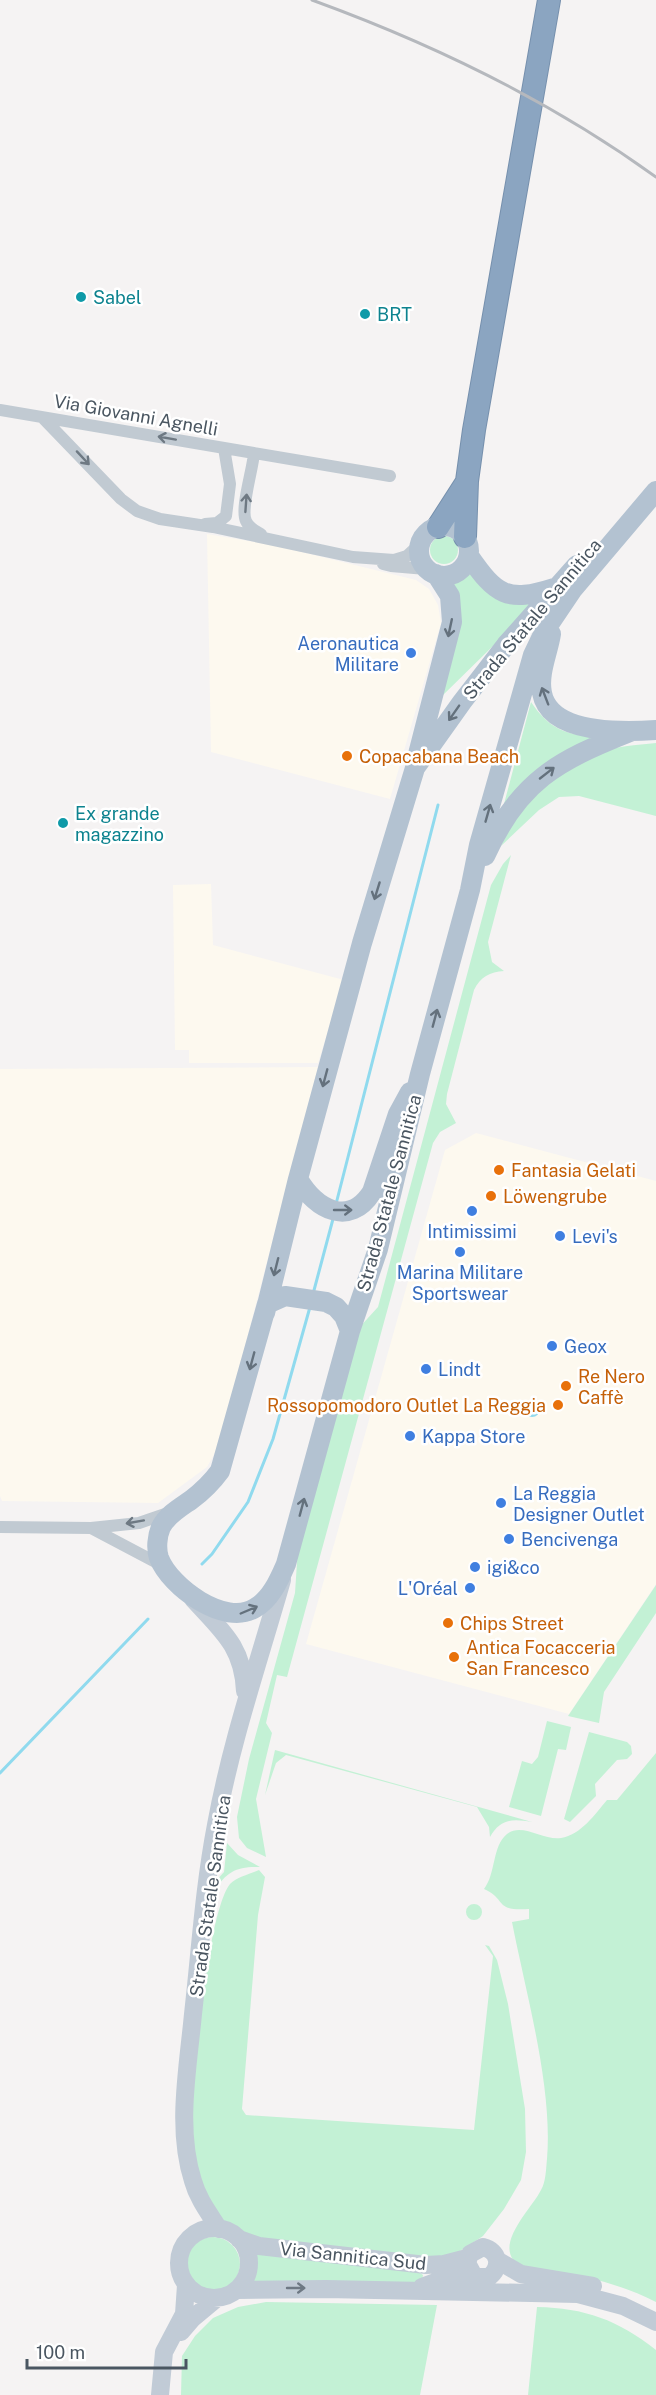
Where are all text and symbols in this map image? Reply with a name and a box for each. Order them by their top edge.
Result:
place label: Sabel [93,287,141,308]
marker: Sabel [74,290,88,304]
place label: BRT [377,304,412,325]
marker: BRT [358,307,372,321]
street label: Via Giovanni Agnelli [52,390,220,440]
one-way arrow [157,432,177,443]
one-way arrow [76,451,90,466]
one-way arrow [241,494,252,514]
street label: Strada Statale Sannitica [459,534,605,704]
one-way arrow [444,618,455,637]
place label: Aeronautica Militare [297,633,399,675]
marker: Aeronautica Militare [404,646,418,660]
one-way arrow [538,687,549,705]
one-way arrow [447,705,460,721]
place label: Copacabana Beach [359,746,519,767]
marker: Copacabana Beach [340,749,354,763]
one-way arrow [539,767,555,780]
place label: Ex grande magazzino [75,803,164,845]
one-way arrow [483,804,495,823]
marker: Ex grande magazzino [56,816,70,830]
one-way arrow [371,881,382,900]
one-way arrow [430,1009,441,1028]
one-way arrow [319,1068,330,1087]
street label: Strada Statale Sannitica [353,1092,425,1294]
place label: Fantasia Gelati [511,1160,636,1181]
marker: Fantasia Gelati [492,1163,506,1177]
place label: Löwengrube [503,1186,607,1207]
marker: Löwengrube [484,1189,498,1203]
one-way arrow [333,1204,352,1216]
marker: Intimissimi [465,1204,479,1218]
place label: Intimissimi [427,1221,517,1242]
place label: Levi's [572,1226,618,1247]
marker: Levi's [553,1229,567,1243]
marker: Marina Militare Sportswear [453,1245,467,1259]
one-way arrow [270,1257,282,1276]
place label: Marina Militare Sportswear [397,1262,523,1304]
place label: Geox [564,1336,607,1357]
marker: Geox [545,1339,559,1353]
one-way arrow [246,1351,257,1370]
place label: Lindt [438,1359,481,1380]
marker: Lindt [419,1362,433,1376]
place label: Re Nero Caffè [578,1366,645,1408]
marker: Re Nero Caffè [559,1379,573,1393]
place label: Rossopomodoro Outlet La Reggia [267,1395,546,1416]
marker: Rossopomodoro Outlet La Reggia [551,1398,565,1412]
place label: Kappa Store [422,1426,525,1447]
marker: Kappa Store [403,1429,417,1443]
place label: La Reggia Designer Outlet [513,1483,645,1525]
marker: La Reggia Designer Outlet [494,1496,508,1510]
one-way arrow [296,1498,308,1517]
one-way arrow [126,1517,145,1528]
place label: Bencivenga [521,1529,618,1550]
marker: Bencivenga [502,1532,516,1546]
place label: igi&co [487,1557,540,1578]
marker: igi&co [468,1560,482,1574]
place label: L'Oréal [398,1578,458,1599]
marker: L'Oréal [463,1581,477,1595]
one-way arrow [240,1604,258,1615]
place label: Chips Street [460,1613,564,1634]
marker: Chips Street [441,1616,455,1630]
place label: Antica Focacceria San Francesco [466,1637,616,1679]
marker: Antica Focacceria San Francesco [447,1650,461,1664]
street label: Strada Statale Sannitica [185,1794,235,1998]
street label: Via Sannitica Sud [279,2238,427,2274]
one-way arrow [285,2282,305,2294]
scale bar [27,2332,186,2370]
text: 100 m [36,2342,85,2363]

